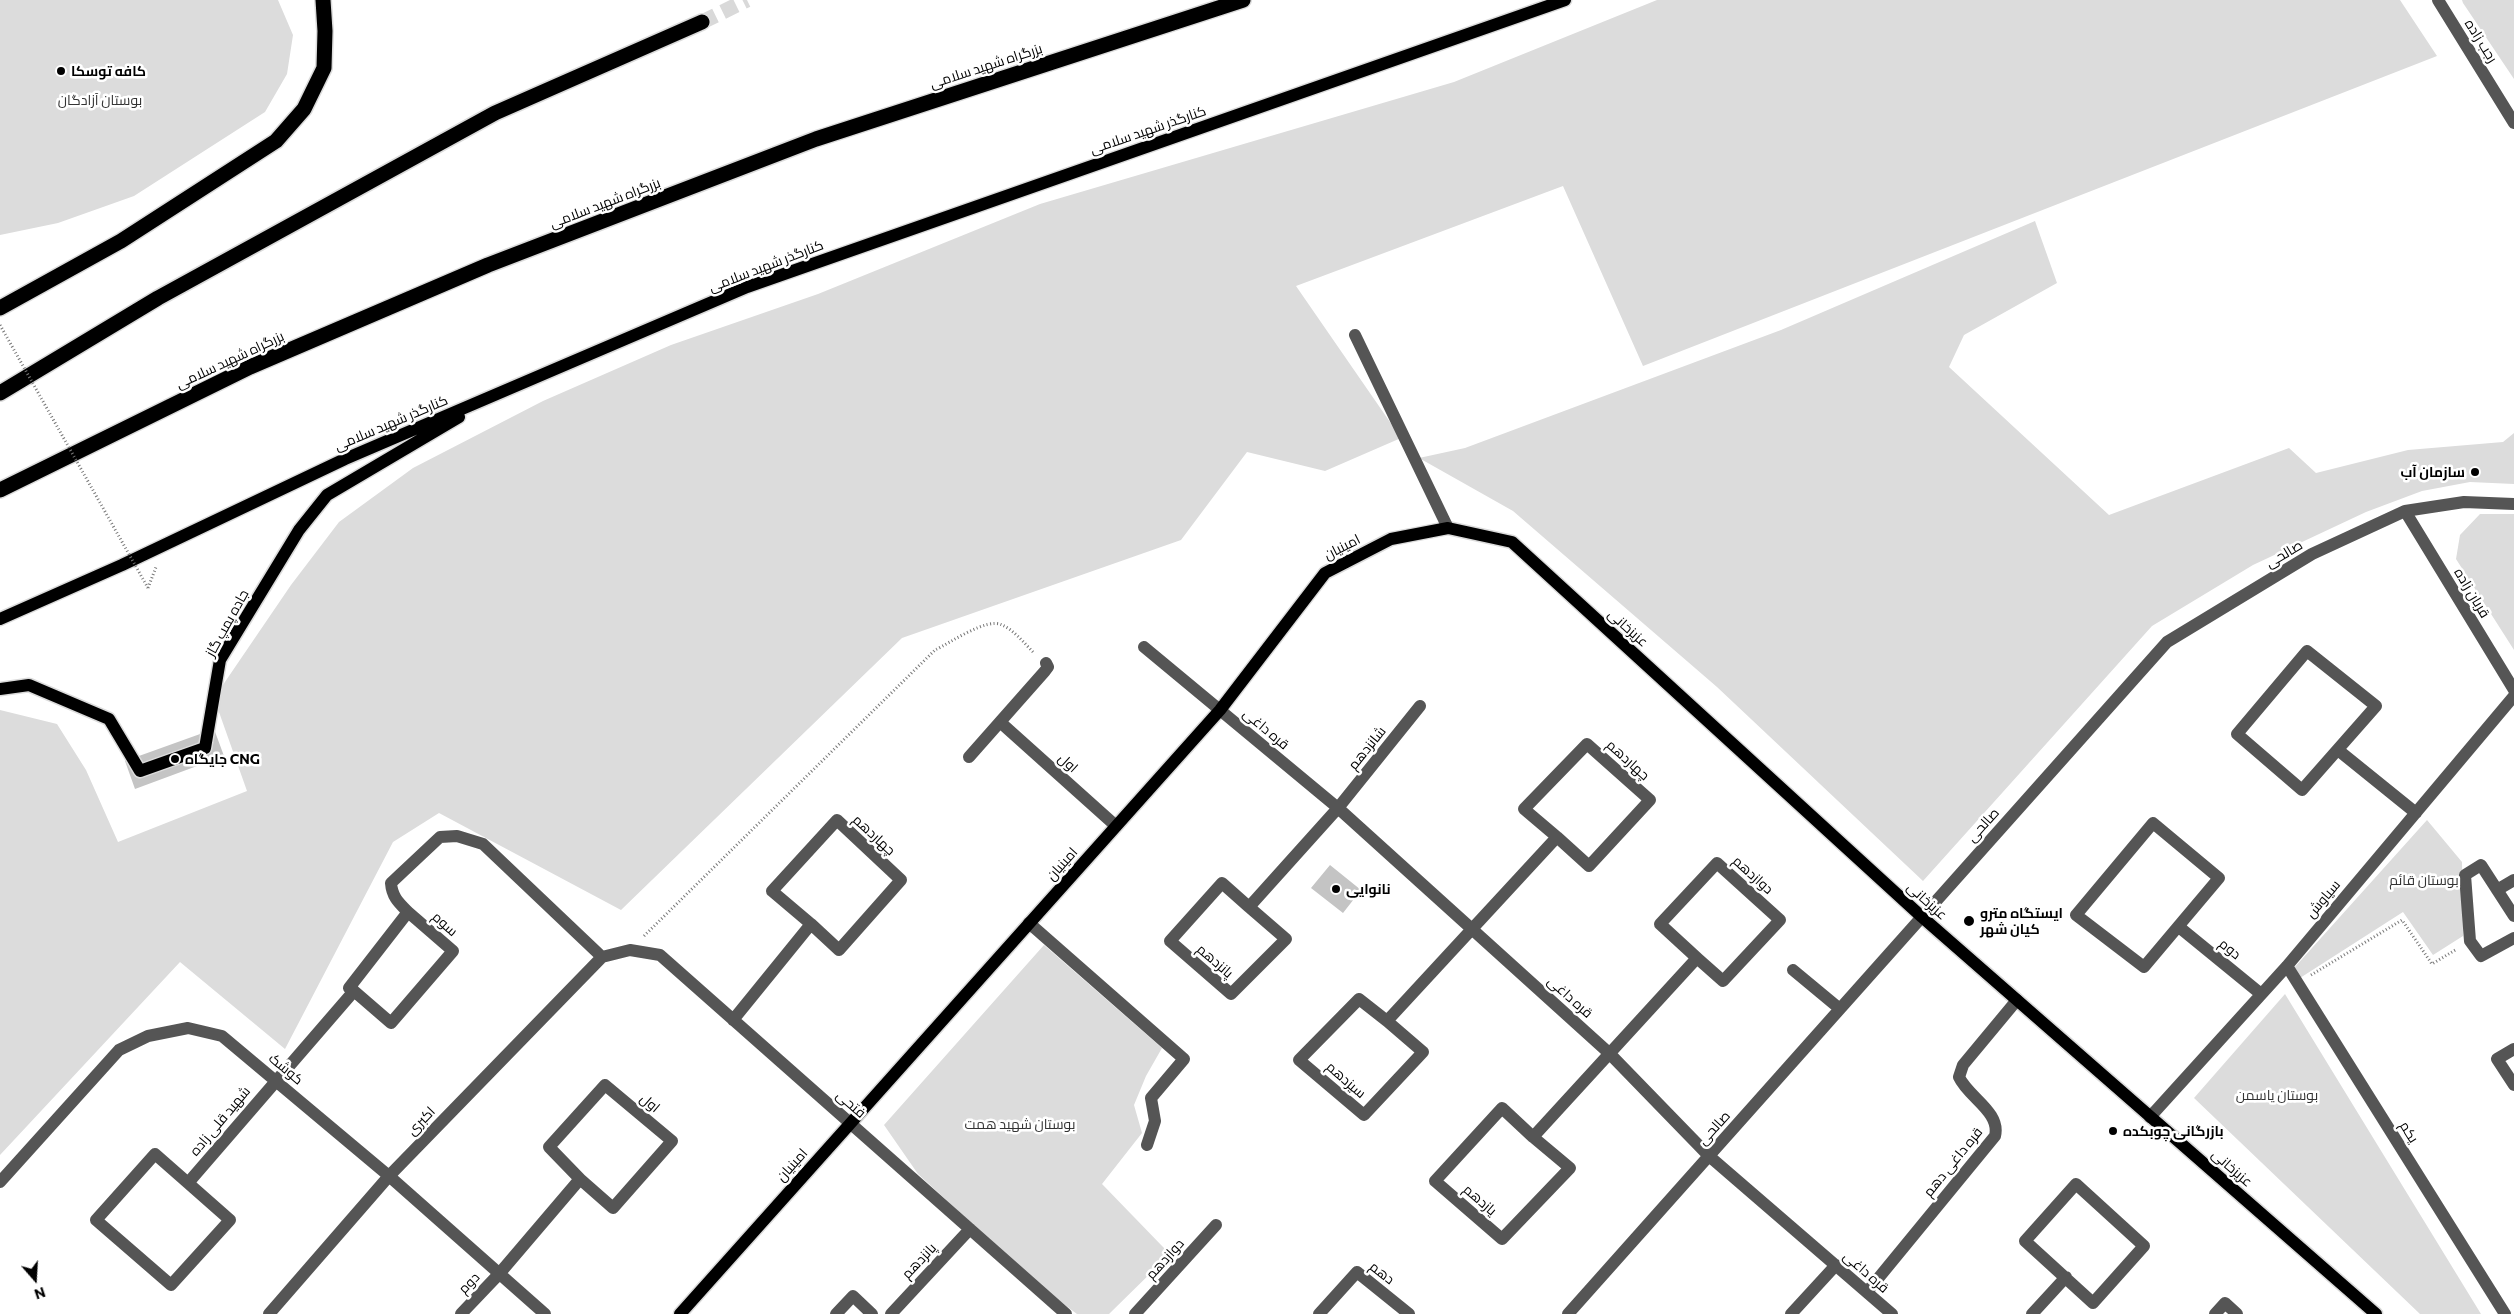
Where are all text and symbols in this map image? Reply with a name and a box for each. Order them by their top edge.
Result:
street label: رجب زاده [2461,16,2501,66]
street label: بزرگراه شهید سلامی [928,40,1044,92]
place label: کافه توسکا [71,63,146,79]
marker: کافه توسکا [55,65,67,77]
park label: بوستان آزادگان [58,92,142,108]
street label: کنارگذر شهید سلامی [1088,102,1208,158]
street label: بزرگراه شهید سلامی [547,174,663,232]
street label: کنارگذر شهید سلامی [706,236,826,296]
street label: بزرگراه شهید سلامی [173,328,287,392]
street label: کنارگذر شهید سلامی [332,392,450,454]
place label: سازمان آب [2400,464,2465,480]
marker: سازمان آب [2469,466,2481,478]
street label: امینیان [1321,531,1363,563]
street label: صالحی [2262,536,2306,572]
street label: قربان زاده [2451,565,2493,621]
street label: جاده پمپ گاز [202,587,252,659]
street label: عزیزخانی [1604,606,1652,650]
street label: قره داغی [1240,705,1292,753]
street label: شانزدهم [1344,723,1390,773]
street label: چهاردهم [1603,736,1653,784]
street label: اول [1055,750,1081,776]
place label: جایگاه CNG [185,751,260,767]
marker: جایگاه CNG [169,753,181,765]
street label: صالحی [1963,804,2003,846]
street label: چهاردهم [849,811,899,859]
street label: امینیان [1043,844,1081,884]
street label: دوازدهم [1729,852,1777,898]
park label: بوستان قائم [2389,872,2459,888]
street label: سیاوش [2302,877,2344,921]
street label: عزیزخانی [1903,879,1951,923]
place label: نانوایی [1346,881,1391,897]
marker: نانوایی [1330,883,1342,895]
place label: ایستگاه مترو کیان شهر [1980,905,2063,938]
street label: سوم [429,908,461,940]
marker: ایستگاه مترو کیان شهر [1962,914,1976,928]
street label: دوم [2216,935,2244,963]
street label: پانزدهم [1193,941,1237,981]
street label: قره داغی [1544,972,1596,1022]
street label: کوشک [265,1050,307,1088]
street label: سیزدهم [1323,1058,1369,1102]
street label: شهید قلی زاده [186,1083,254,1159]
street label: فتحی [833,1087,869,1121]
park label: بوستان یاسمن [2236,1087,2318,1103]
street label: اول [637,1090,663,1116]
street label: اکبری [403,1103,439,1139]
street label: صالحی [1694,1107,1734,1149]
park label: بوستان شهید همت [965,1116,1075,1132]
street label: یکم [2396,1118,2422,1146]
place label: بازرگانی چوبکده [2123,1123,2224,1139]
street label: قره داغی دهم [1920,1124,1986,1200]
marker: بازرگانی چوبکده [2107,1125,2119,1137]
street label: امینیان [773,1145,811,1185]
street label: عزیزخانی [2208,1146,2256,1190]
street label: یازدهم [1460,1181,1500,1219]
street label: دوازدهم [1142,1235,1188,1283]
street label: پانزدهم [898,1240,940,1282]
street label: قره داغی [1840,1248,1892,1296]
north arrow [10,1254,60,1304]
street label: دهم [1366,1258,1398,1288]
street label: دوم [455,1269,483,1297]
text: N [32,1284,48,1303]

